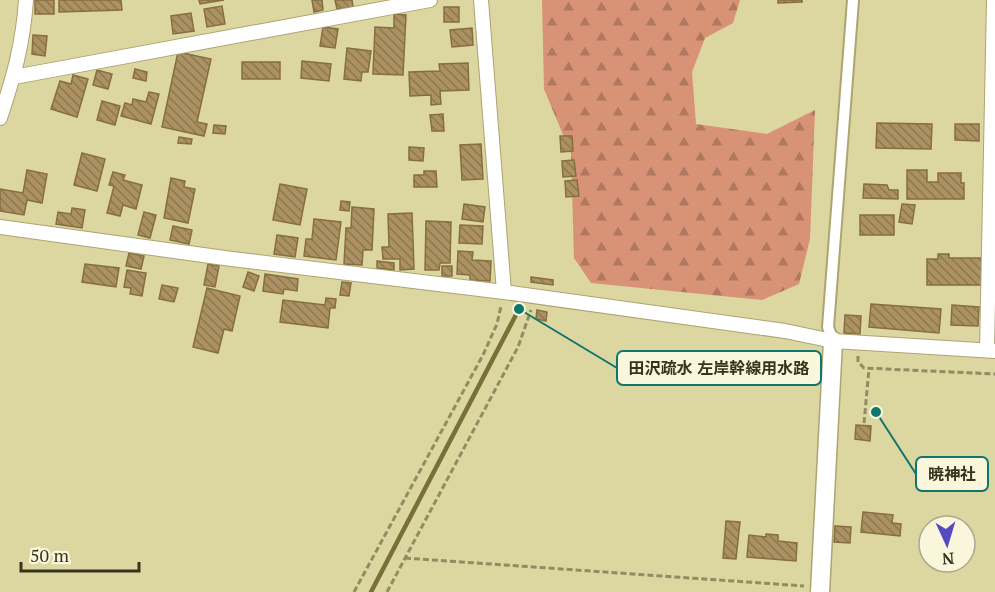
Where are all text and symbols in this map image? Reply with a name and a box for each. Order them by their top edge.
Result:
callout: 田沢疏水 左岸幹線用水路 [617,351,821,385]
text: 田沢疏水 左岸幹線用水路 [629,357,809,379]
callout: 暁神社 [916,457,988,491]
text: 暁神社 [928,463,976,485]
north arrow [917,514,977,574]
scale bar [21,535,140,573]
text: 50 m [30,543,70,567]
text: N [941,548,955,570]

